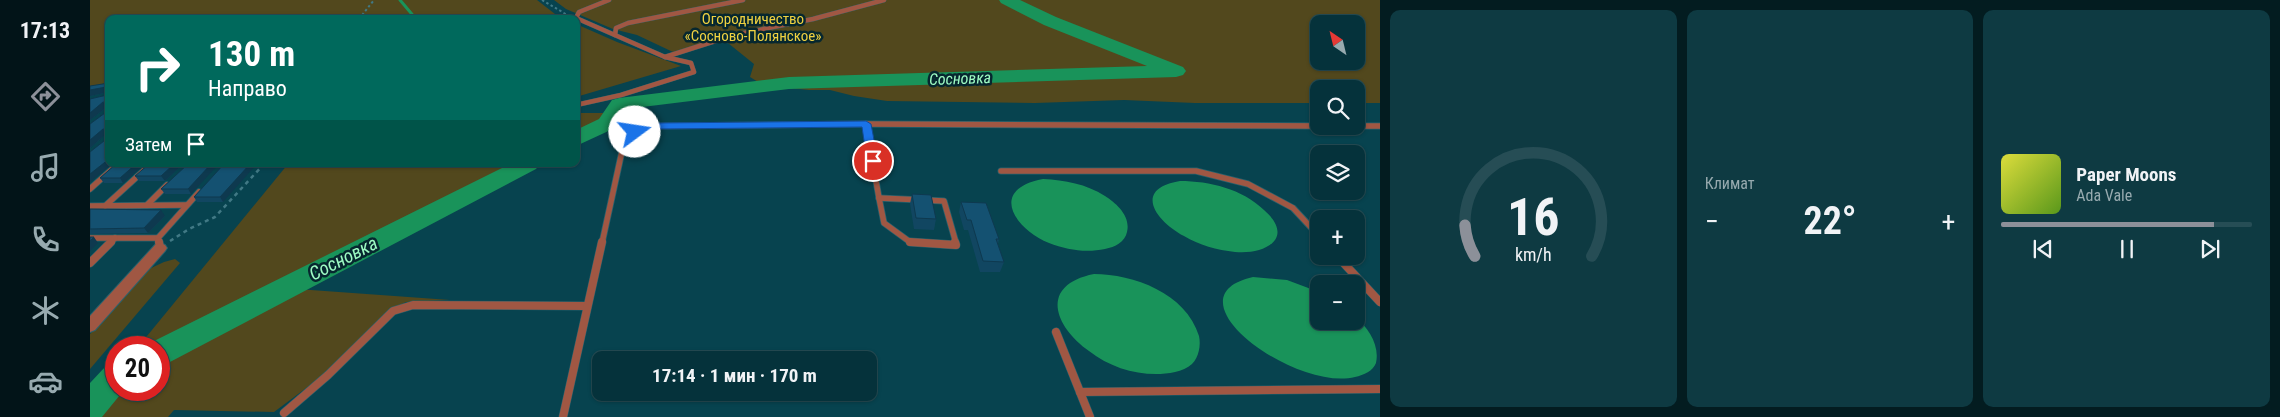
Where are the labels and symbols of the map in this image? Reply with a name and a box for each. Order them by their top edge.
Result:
park label: Огородничество «Сосново-Полянское» [684,10,822,45]
north arrow [1310,15,1365,70]
water label: Сосновка [929,68,991,89]
position arrow [608,105,660,157]
pin [852,140,894,182]
water label: Сосновка [305,231,381,285]
speed limit sign: 20 [105,336,170,401]

